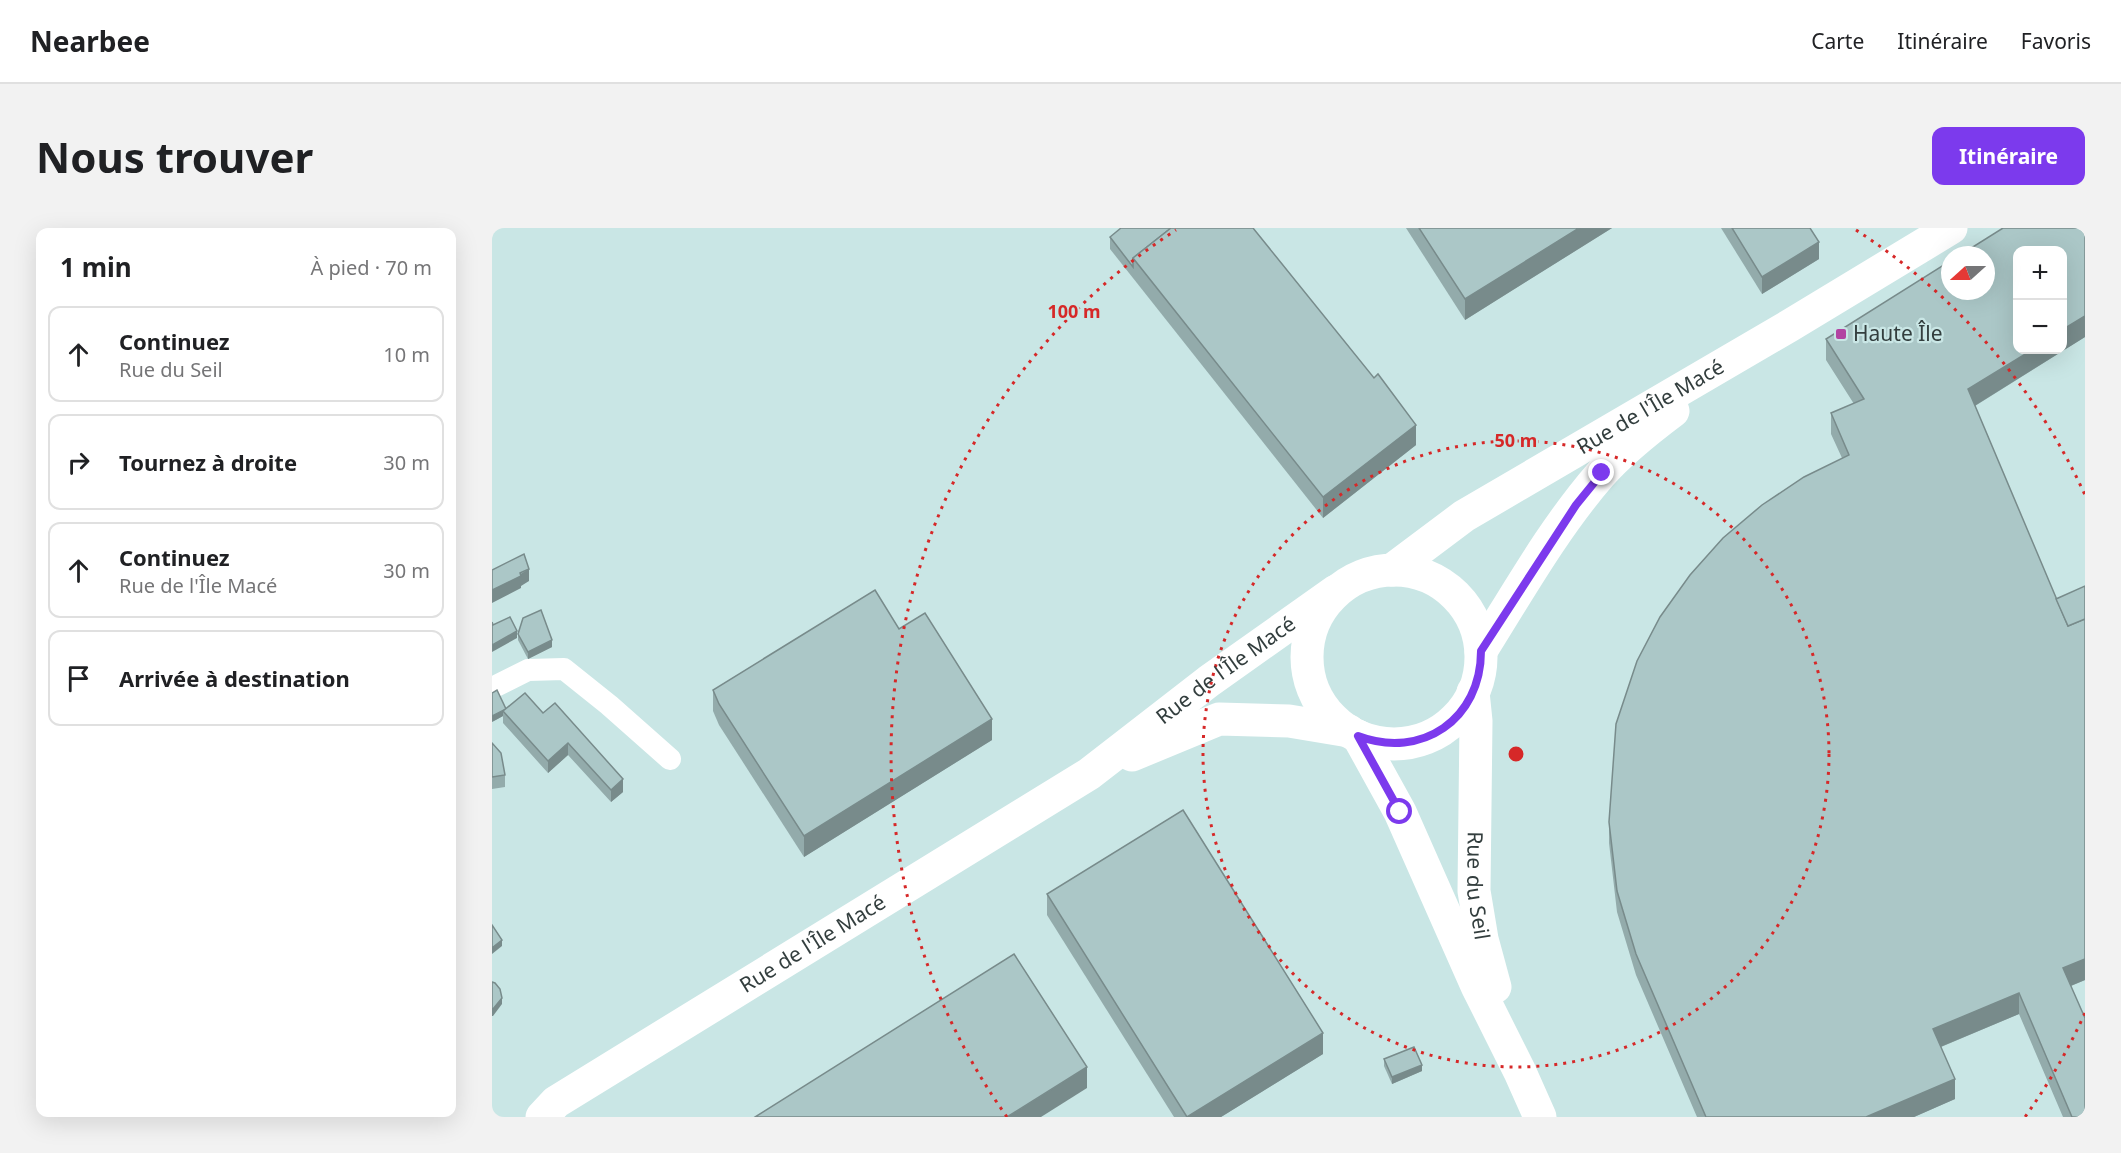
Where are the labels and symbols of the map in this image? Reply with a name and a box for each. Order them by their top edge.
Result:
north arrow [1941,246,1995,300]
text: 100 m [1047,299,1101,323]
place label: Haute Île [1853,319,1943,347]
marker: Haute Île [1834,327,1848,341]
street label: Rue de l'Île Macé [1571,352,1729,460]
text: 50 m [1495,428,1537,452]
route end [1588,459,1614,485]
street label: Rue de l'Île Macé [1150,609,1301,730]
centre of rings [1506,744,1526,764]
route start [1386,798,1412,824]
street label: Rue du Seil [1461,831,1497,942]
street label: Rue de l'Île Macé [734,888,890,999]

